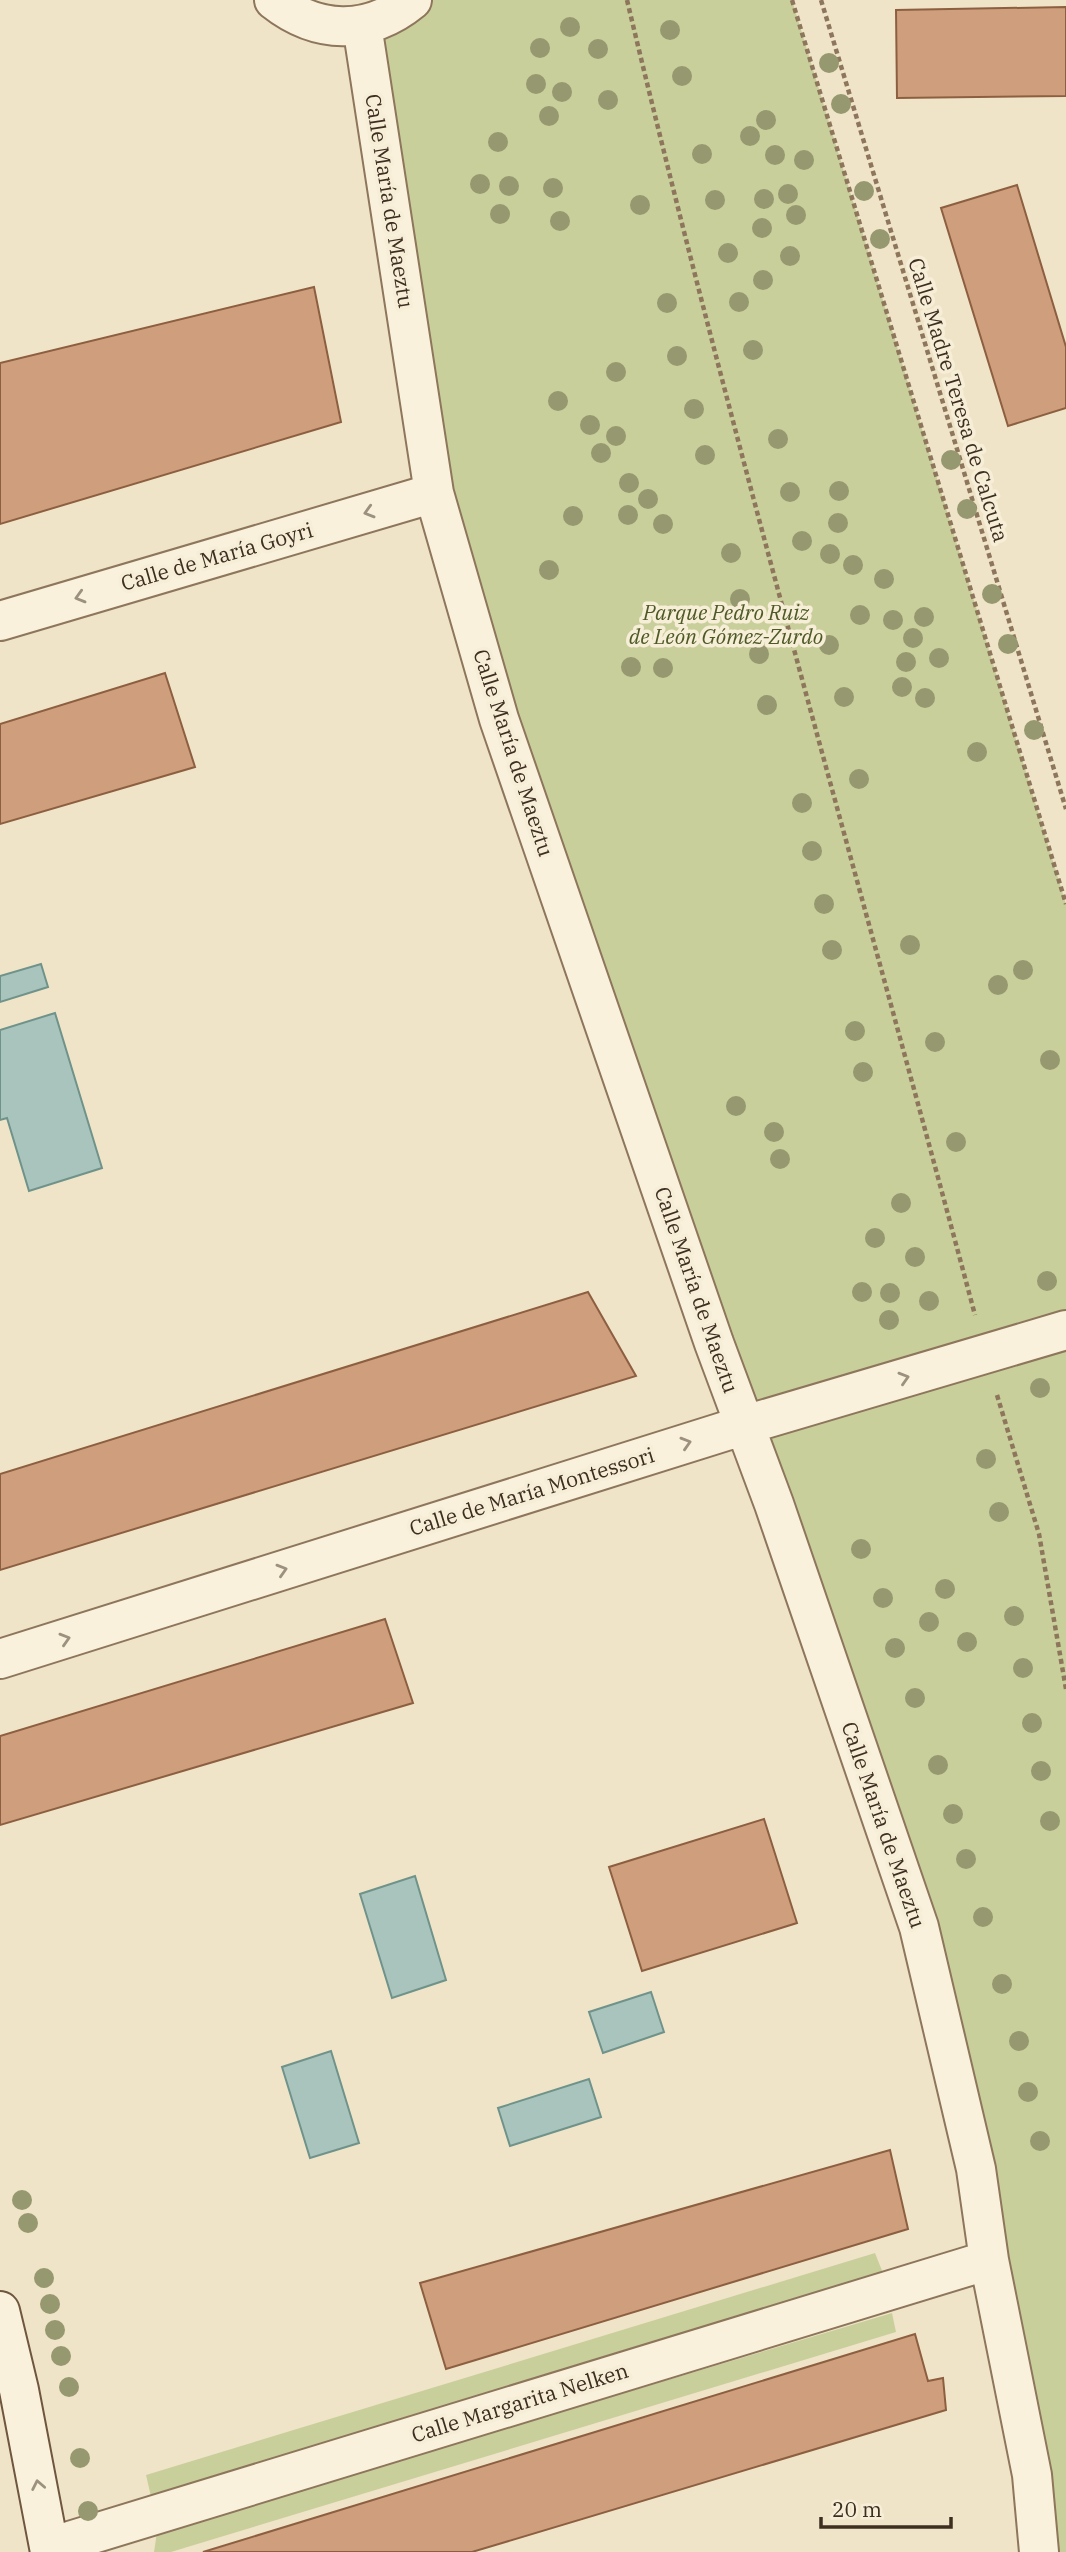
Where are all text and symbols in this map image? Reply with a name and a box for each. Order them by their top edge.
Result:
street label: Calle María de Maeztu [359,92,421,310]
street label: Calle Madre Teresa de Calcuta [902,254,1016,545]
one-way arrow [363,504,375,518]
street label: Calle de María Goyri [117,515,316,597]
one-way arrow [75,589,87,604]
park label: Parque Pedro Ruiz de León Gómez-Zurdo [629,598,823,650]
street label: Calle María de Maeztu [467,645,561,860]
street label: Calle María de Maeztu [648,1183,745,1397]
one-way arrow [898,1371,910,1386]
one-way arrow [680,1437,692,1452]
street label: Calle de María Montessori [406,1440,658,1542]
one-way arrow [276,1564,288,1579]
one-way arrow [59,1632,71,1647]
street label: Calle María de Maeztu [835,1718,932,1932]
street label: Calle Margarita Nelken [408,2356,632,2448]
one-way arrow [31,2479,46,2491]
scale bar [821,2486,950,2530]
text: 20 m [832,2495,882,2523]

